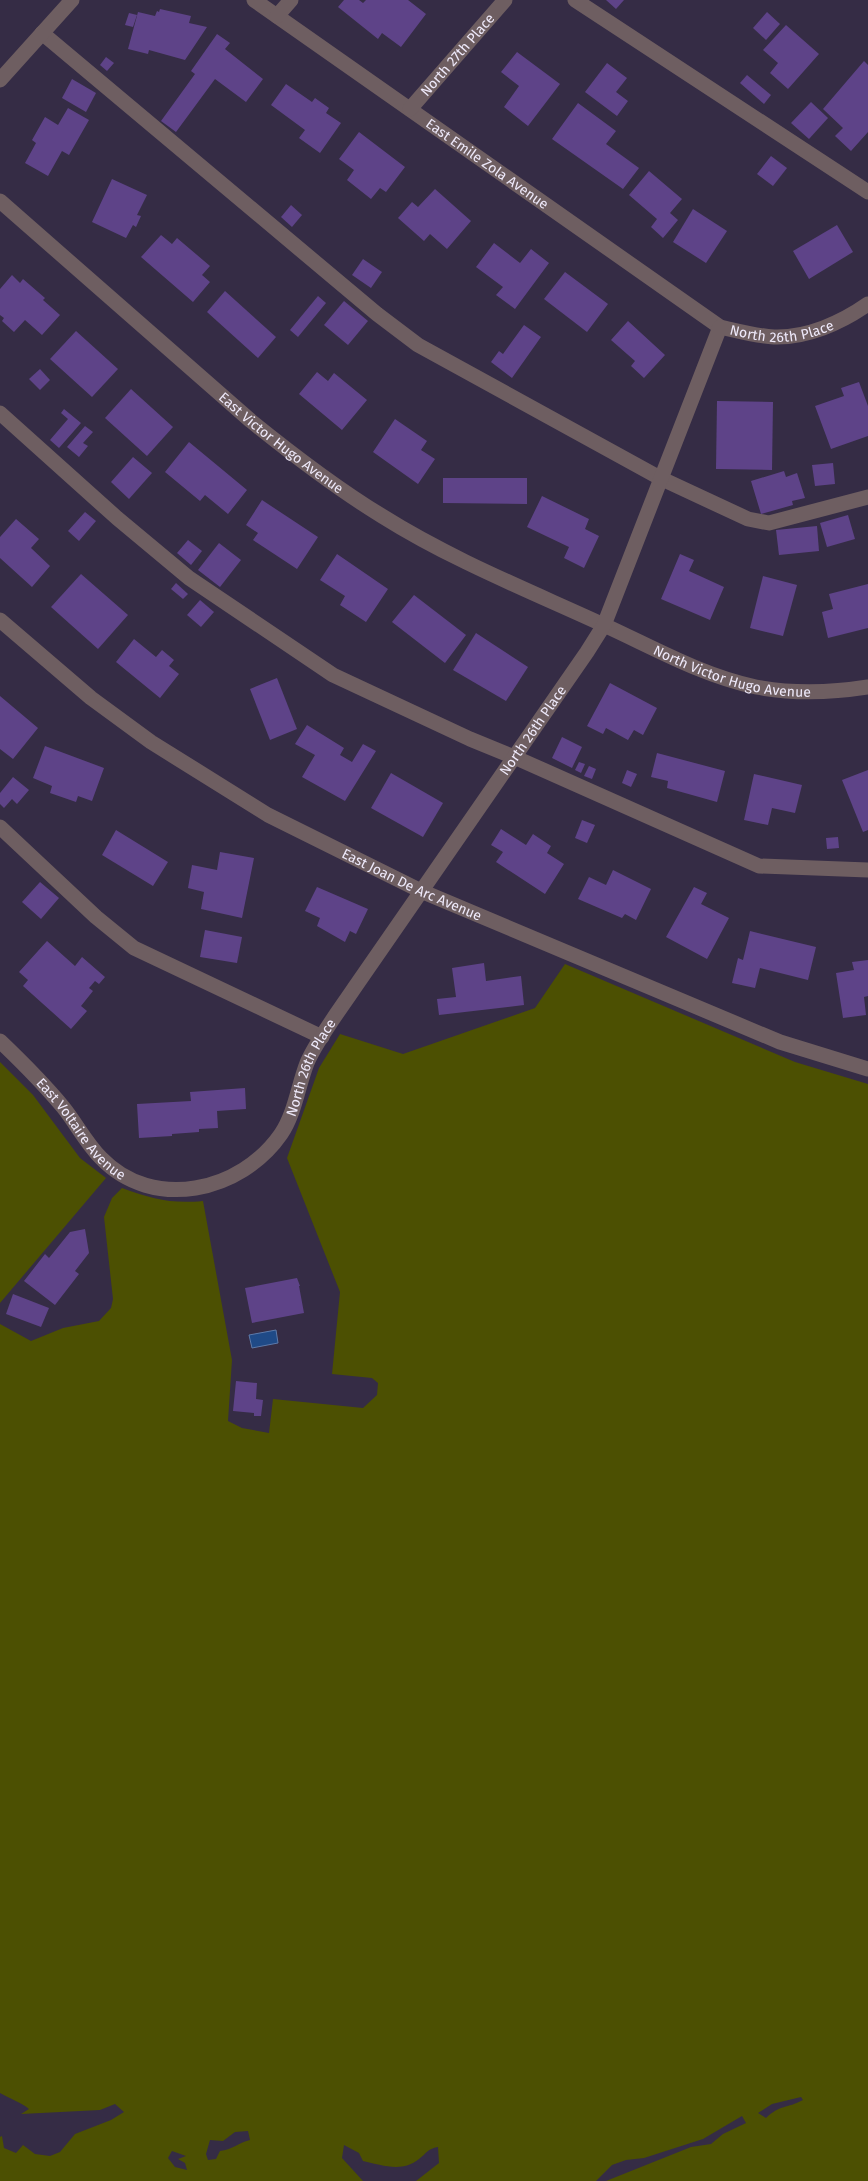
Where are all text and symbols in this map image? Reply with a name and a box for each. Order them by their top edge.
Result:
street label: North 27th Place [417,10,498,99]
street label: East Emile Zola Avenue [423,115,552,213]
street label: North 26th Place [728,316,836,346]
street label: East Victor Hugo Avenue [216,388,347,497]
street label: North Victor Hugo Avenue [651,641,811,700]
street label: North 26th Place [496,682,570,778]
street label: East Joan De Arc Avenue [339,845,484,924]
street label: North 26th Place [282,1015,339,1119]
street label: East Voltaire Avenue [33,1074,129,1184]

